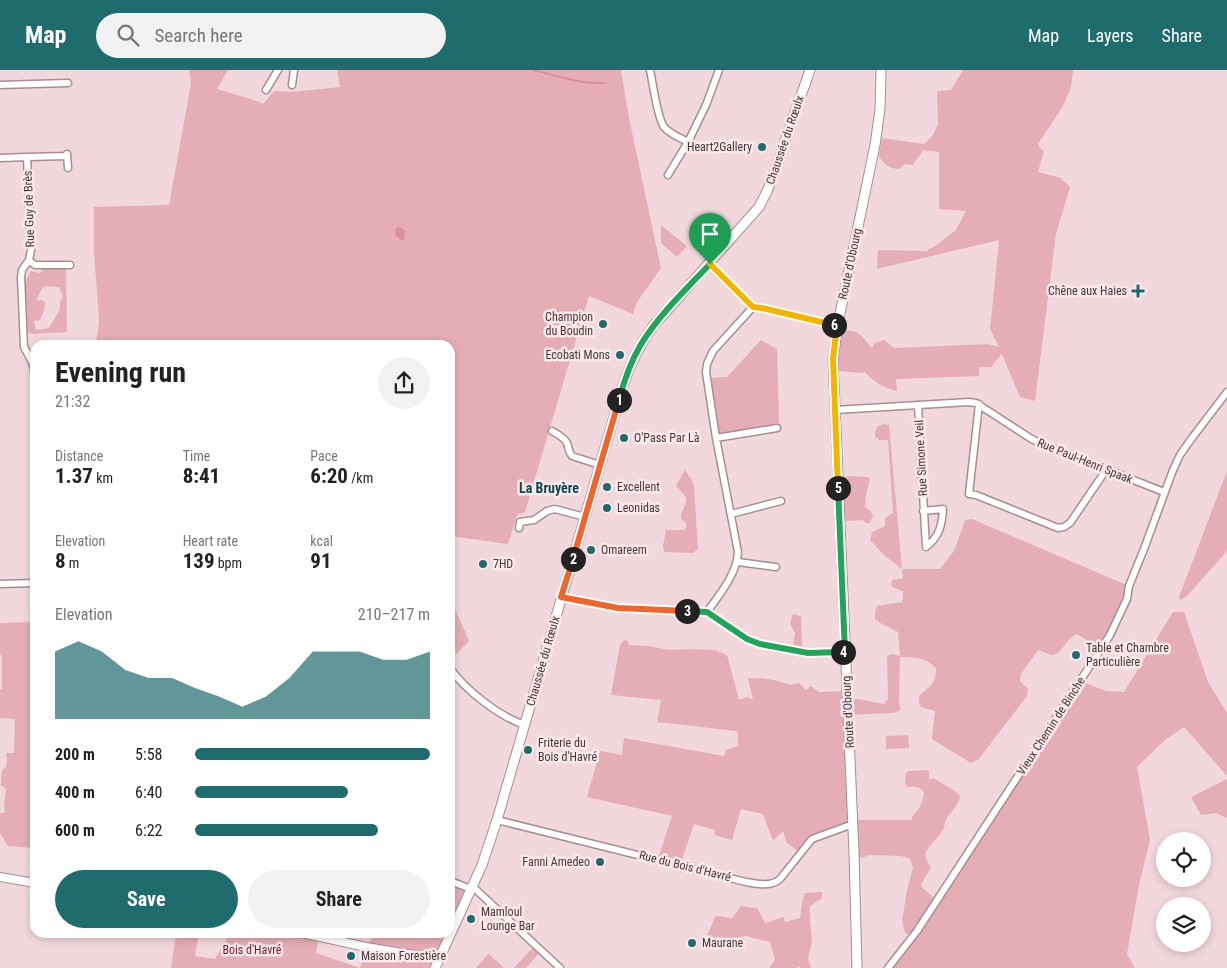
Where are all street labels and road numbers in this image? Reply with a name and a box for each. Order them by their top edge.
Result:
street label: Chaussée du Rœulx [763,94,807,186]
street label: Rue Guy de Brès [21,170,37,248]
street label: Route d'Obourg [836,227,864,301]
street label: Rue Simone Veil [912,419,930,497]
street label: Rue Paul-Henri Spaak [1035,435,1135,487]
street label: Chaussée du Rœulx [523,614,563,708]
street label: Vieux Chemin de Binche [1014,674,1088,778]
street label: Route d'Obourg [839,675,857,749]
street label: Rue du Bois d'Havré [638,848,733,884]

